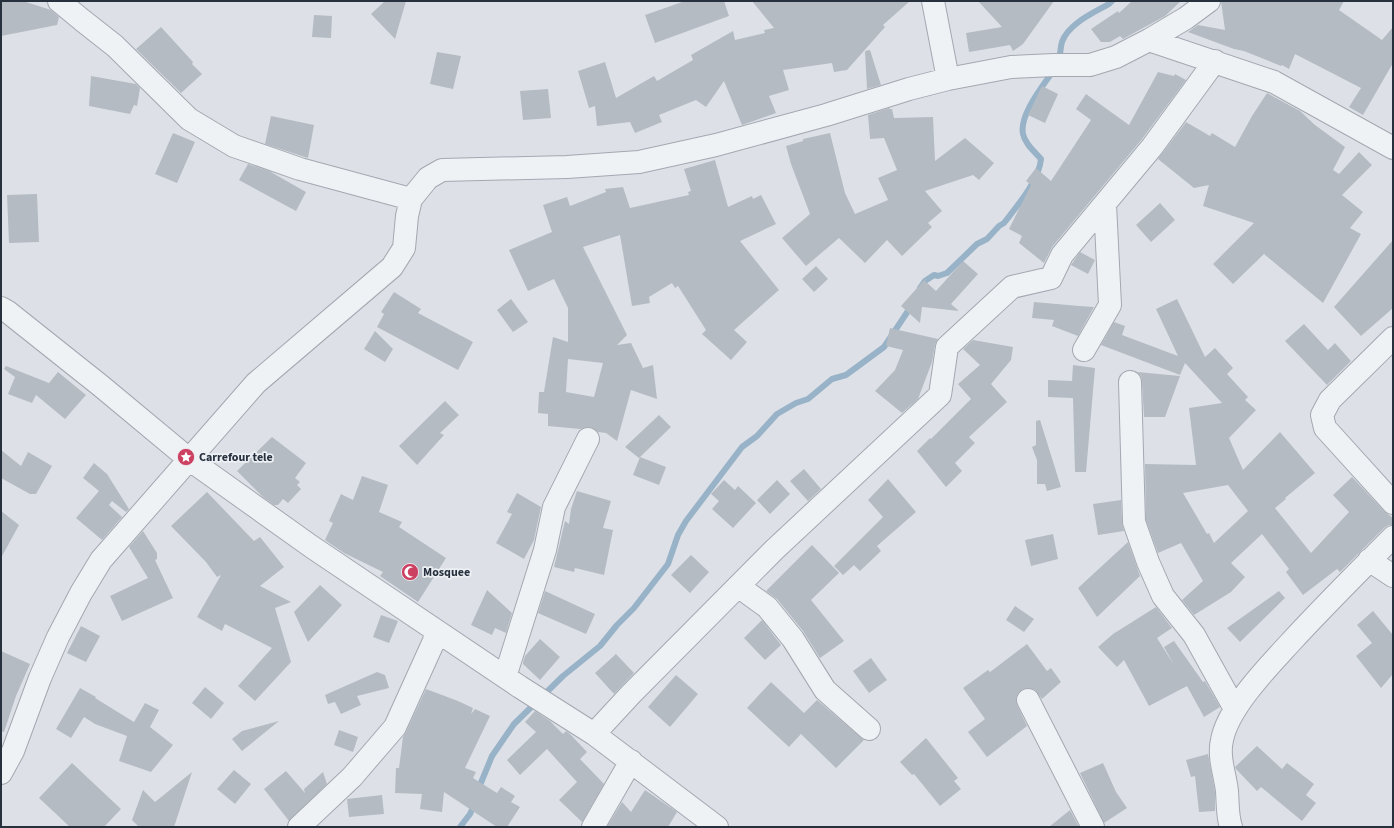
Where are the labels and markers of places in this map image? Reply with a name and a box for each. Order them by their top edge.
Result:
place icon: Carrefour tele [176,447,196,467]
place label: Carrefour tele [199,449,273,466]
mosque icon: Mosquee [400,562,420,582]
place label: Mosquee [423,564,470,581]

